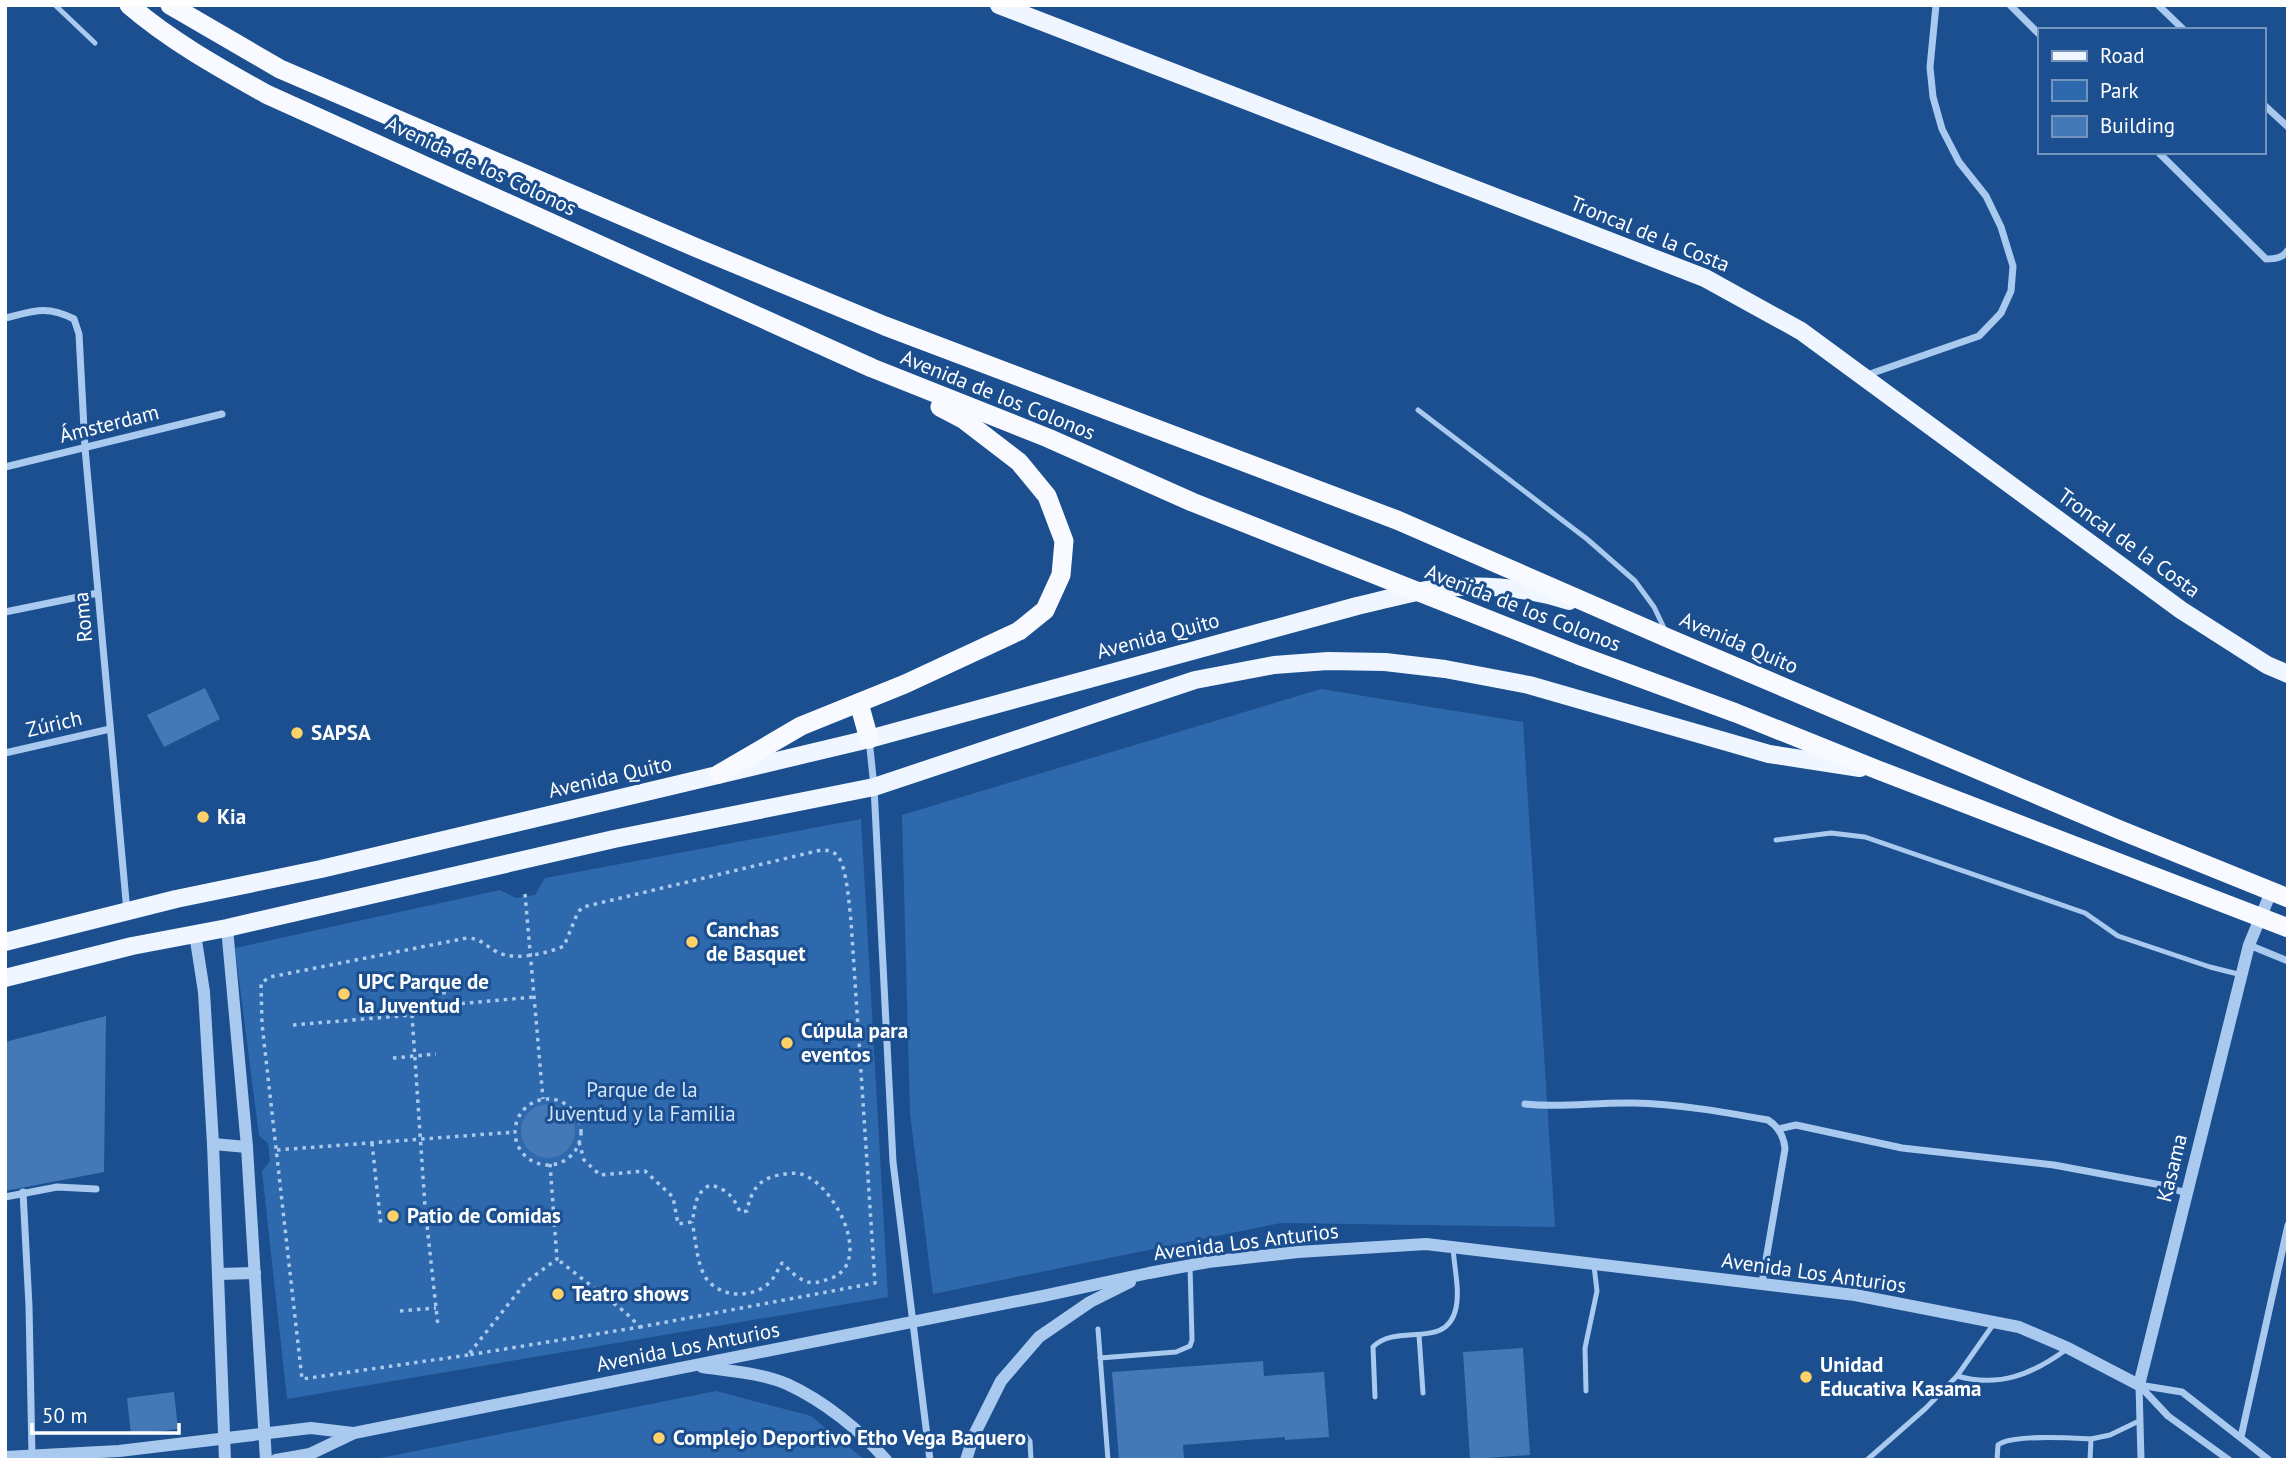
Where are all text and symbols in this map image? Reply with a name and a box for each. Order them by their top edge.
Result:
legend [2038,28,2265,154]
text: Road [2100,42,2144,69]
text: Park [2100,77,2139,104]
street label: Avenida de los Colonos [382,109,581,222]
text: Building [2100,112,2175,139]
street label: Troncal de la Costa [1567,189,1734,278]
street label: Avenida de los Colonos [897,343,1099,446]
street label: Ámsterdam [56,398,161,449]
street label: Troncal de la Costa [2053,482,2206,603]
street label: Avenida de los Colonos [1422,558,1625,657]
street label: Roma [67,591,98,643]
street label: Avenida Quito [1676,605,1802,680]
street label: Avenida Quito [1094,606,1222,665]
street label: Zúrich [23,704,84,743]
place label: SAPSA [311,719,371,746]
marker: SAPSA [289,725,305,741]
street label: Avenida Quito [545,749,674,804]
place label: Kia [217,803,246,830]
marker: Kia [195,809,211,825]
place label: Canchas de Basquet [706,916,806,967]
marker: Canchas de Basquet [684,934,700,950]
place label: UPC Parque de la Juventud [358,968,489,1019]
marker: UPC Parque de la Juventud [336,986,352,1002]
place label: Cúpula para eventos [801,1017,908,1068]
marker: Cúpula para eventos [779,1035,795,1051]
park label: Parque de la Juventud y la Familia [547,1076,736,1127]
street label: Kasama [2150,1131,2193,1205]
place label: Patio de Comidas [407,1202,561,1229]
marker: Patio de Comidas [385,1208,401,1224]
street label: Avenida Los Anturios [1152,1217,1340,1266]
street label: Avenida Los Anturios [1720,1246,1908,1299]
place label: Teatro shows [572,1280,689,1307]
marker: Teatro shows [550,1286,566,1302]
street label: Avenida Los Anturios [594,1315,782,1378]
place label: Unidad Educativa Kasama [1820,1351,1981,1402]
marker: Unidad Educativa Kasama [1798,1369,1814,1385]
scale bar [32,1392,178,1436]
text: 50 m [42,1402,88,1429]
place label: Complejo Deportivo Etho Vega Baquero [673,1424,1026,1451]
marker: Complejo Deportivo Etho Vega Baquero [651,1430,667,1446]

